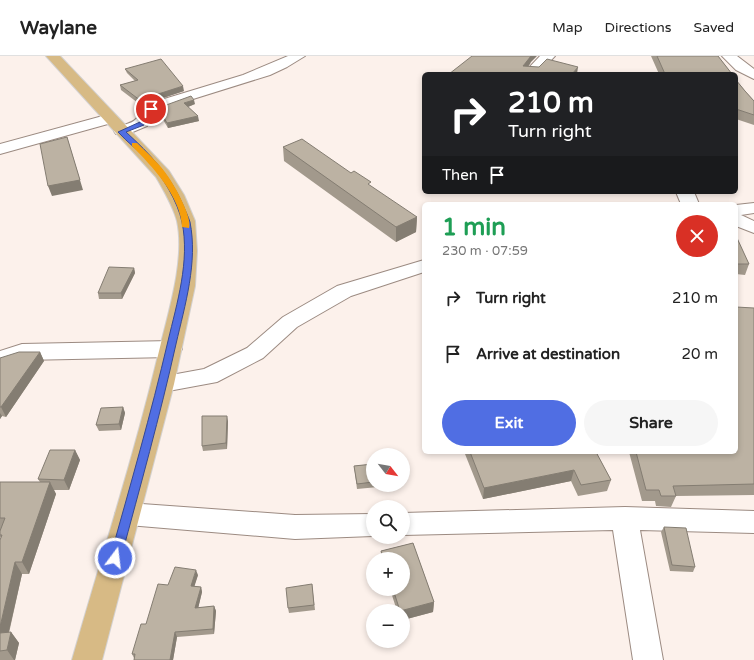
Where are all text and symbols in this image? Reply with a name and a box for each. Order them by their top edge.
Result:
text: Waylane [20,17,97,39]
text: Map [552,19,583,36]
text: Directions [605,19,672,36]
text: Saved [694,19,734,36]
text: 210 m [508,86,594,120]
icon: right [442,88,494,140]
pin [134,92,168,126]
icon: arrive [140,98,162,120]
text: Turn right [508,120,592,142]
icon: arrive [486,164,508,186]
text: Then [442,166,478,184]
text: 1 min [442,213,506,242]
button: close [676,215,718,257]
text: 230 m · 07:59 [442,243,528,259]
icon: right [442,287,464,309]
text: Turn right [476,289,546,307]
text: 210 m [672,289,718,307]
icon: arrive [442,343,464,365]
text: Arrive at destination [476,345,620,363]
text: 20 m [681,345,718,363]
button: Exit [442,400,576,446]
button: Share [584,400,718,446]
north arrow [366,448,410,492]
map controls [366,448,410,648]
button: search [366,500,410,544]
position arrow [94,537,136,579]
button: + [366,552,410,596]
button: − [366,604,410,648]

